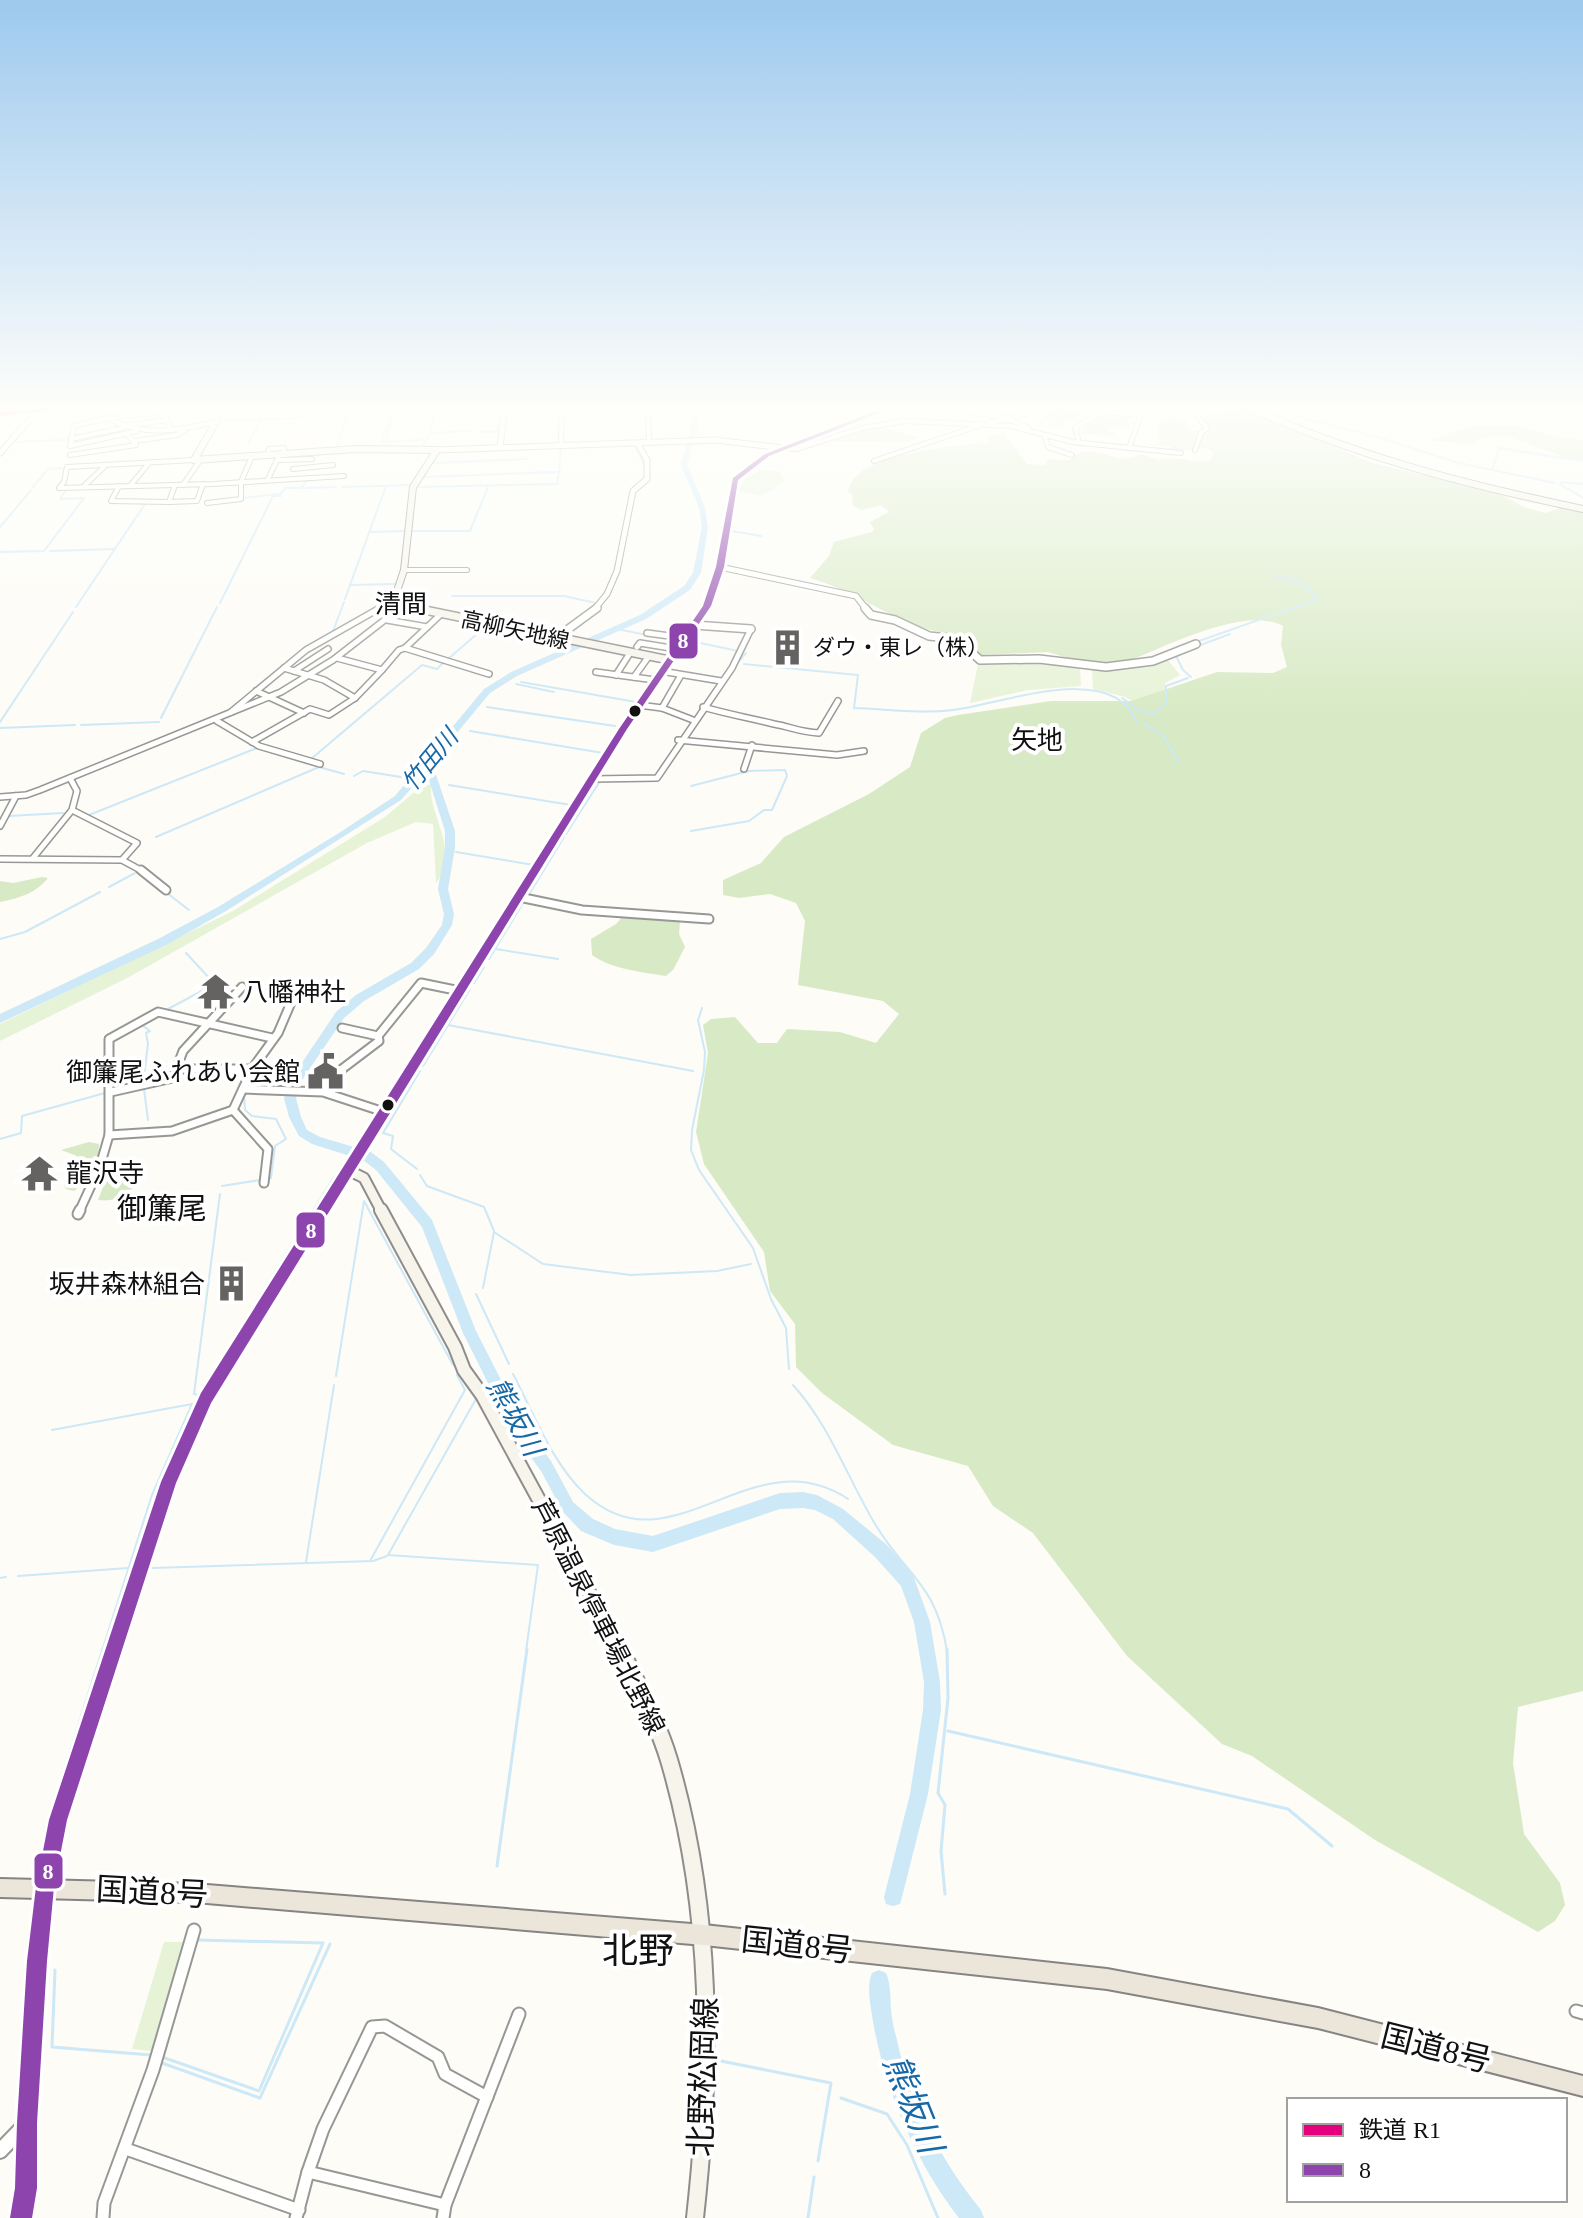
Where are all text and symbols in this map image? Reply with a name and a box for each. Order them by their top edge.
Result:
district label: 清間 [375,590,427,619]
street label: 高柳矢地線 [459,606,571,654]
line badge: 8 [668,622,699,660]
text: 8 [678,628,689,653]
building icon: ダウ・東レ（株） [768,628,806,666]
place label: ダウ・東レ（株） [813,635,989,660]
unlabelled marker [627,703,643,719]
water label: 竹田川 [397,722,465,796]
district label: 矢地 [1011,726,1063,755]
temple icon: 八幡神社 [197,973,235,1011]
place label: 八幡神社 [242,978,346,1007]
public building icon: 御簾尾ふれあい会館 [307,1053,345,1091]
place label: 御簾尾ふれあい会館 [66,1058,300,1087]
unlabelled marker [380,1097,396,1113]
temple icon: 龍沢寺 [21,1154,59,1192]
place label: 龍沢寺 [66,1159,144,1188]
district label: 御簾尾 [117,1192,207,1225]
line badge: 8 [295,1211,326,1249]
text: 8 [306,1218,317,1243]
building icon: 坂井森林組合 [212,1265,250,1303]
place label: 坂井森林組合 [49,1270,205,1299]
water label: 熊坂川 [481,1373,550,1464]
street label: 芦原温泉停車場北野線 [526,1495,670,1739]
line badge: 8 [33,1852,64,1890]
text: 8 [43,1859,54,1884]
street label: 国道8号 [95,1871,209,1913]
street label: 国道8号 [739,1921,855,1969]
district label: 北野 [602,1931,674,1971]
street label: 北野松岡線 [682,1996,724,2158]
street label: 国道8号 [1377,2017,1495,2079]
water label: 熊坂川 [877,2050,950,2161]
legend [1287,2098,1567,2202]
text: 鉄道 R1 [1359,2117,1441,2143]
text: 8 [1359,2157,1371,2183]

